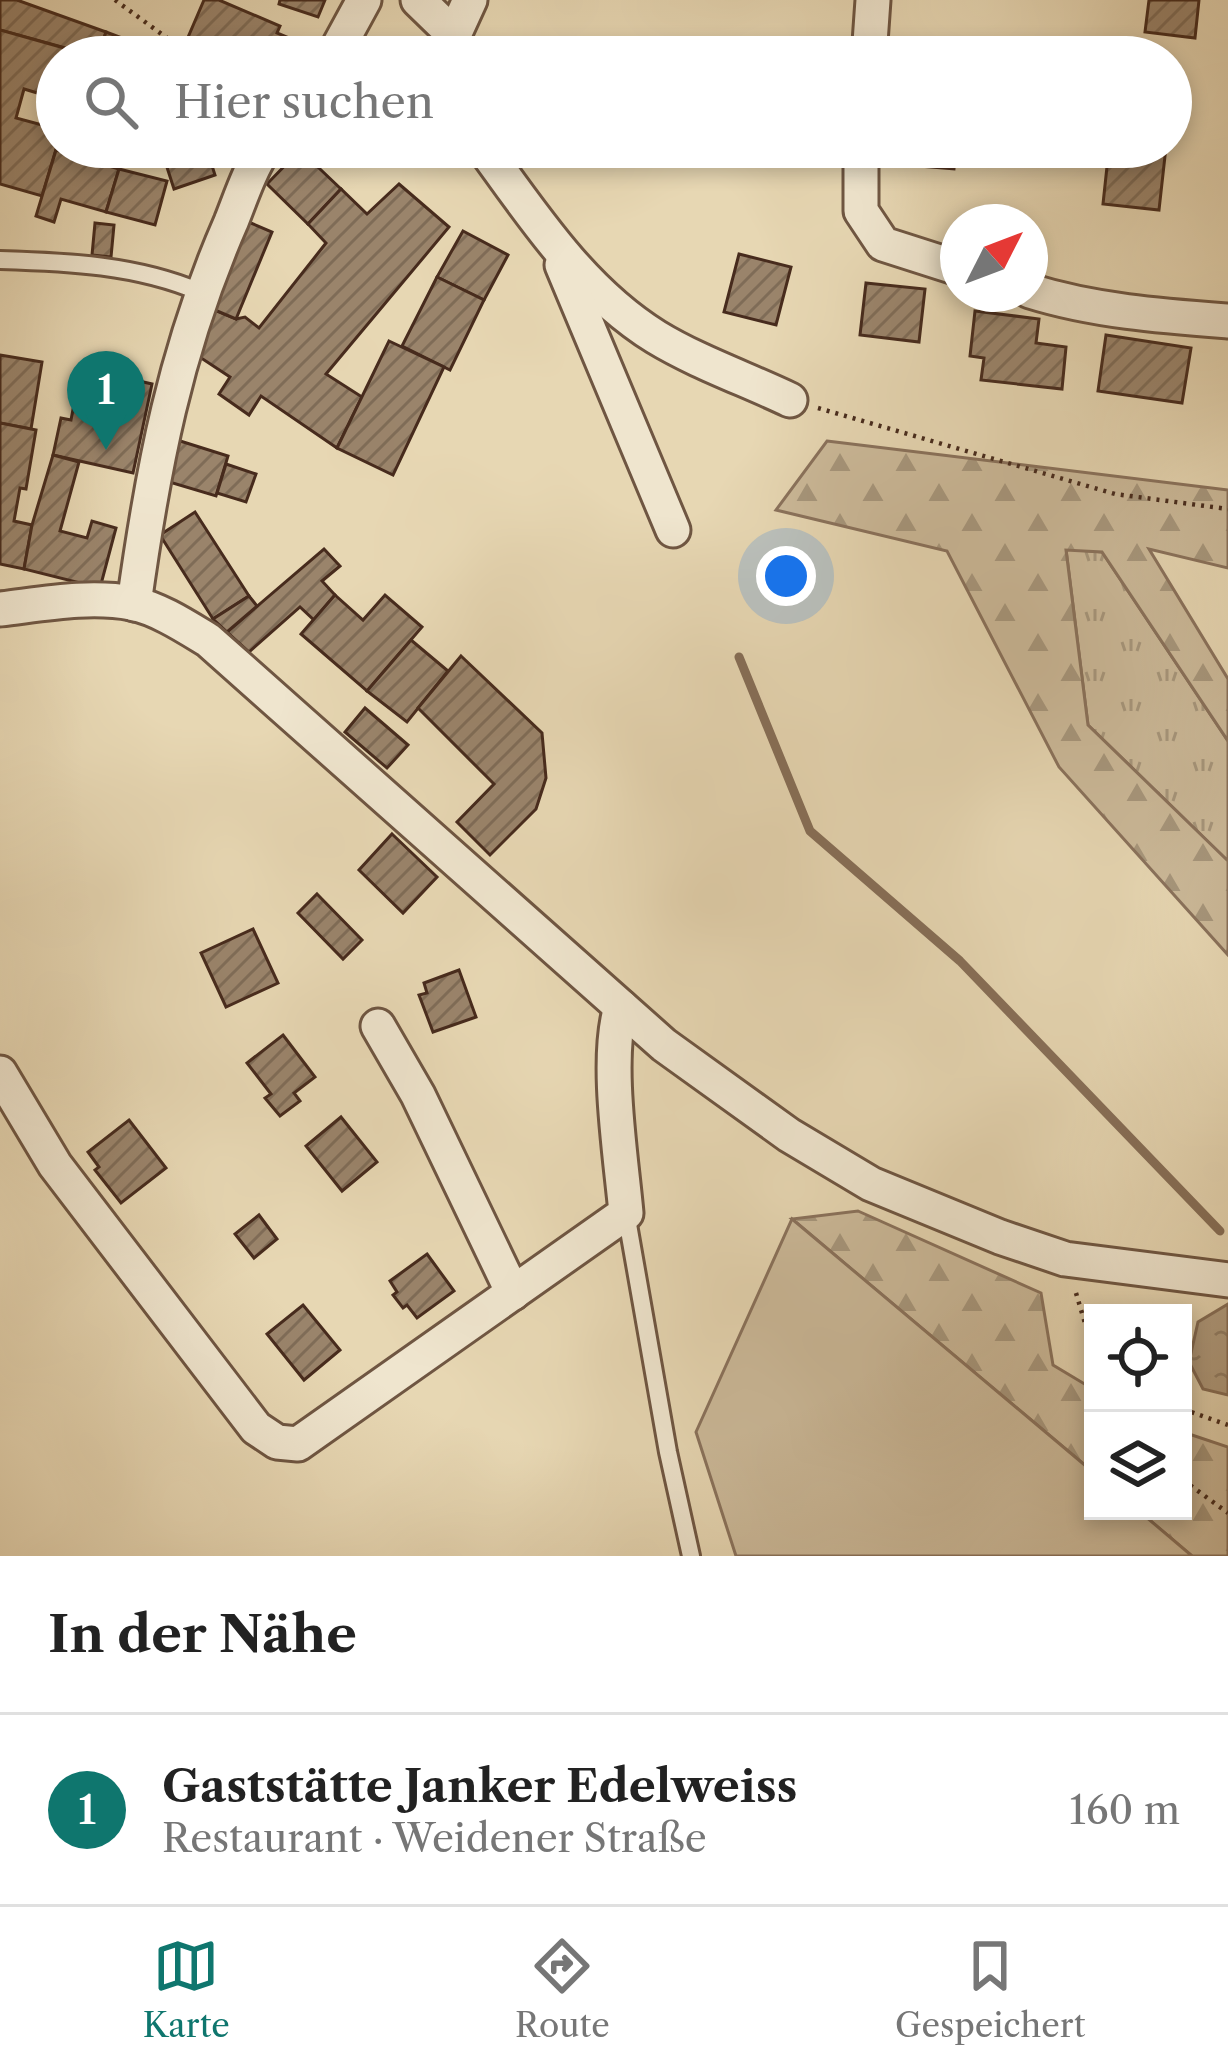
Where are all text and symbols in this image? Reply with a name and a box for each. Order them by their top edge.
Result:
search box [36,36,1192,168]
icon: search [78,69,144,135]
text: Hier suchen [174,74,434,130]
north arrow [940,204,1048,312]
pin: 1 [67,351,145,450]
your location [756,546,816,606]
map controls [1084,1304,1192,1520]
button: locate [1084,1304,1192,1412]
button: layers [1084,1412,1192,1520]
text: In der Nähe [48,1603,357,1665]
text: Gaststätte Janker Edelweiss [162,1758,797,1814]
text: 1 [78,1786,96,1834]
text: 160 m [1069,1786,1180,1834]
text: Restaurant · Weidener Straße [162,1814,707,1862]
tab: Karte [143,1933,230,2046]
tab: Route [515,1933,610,2046]
tab: Gespeichert [895,1933,1085,2046]

